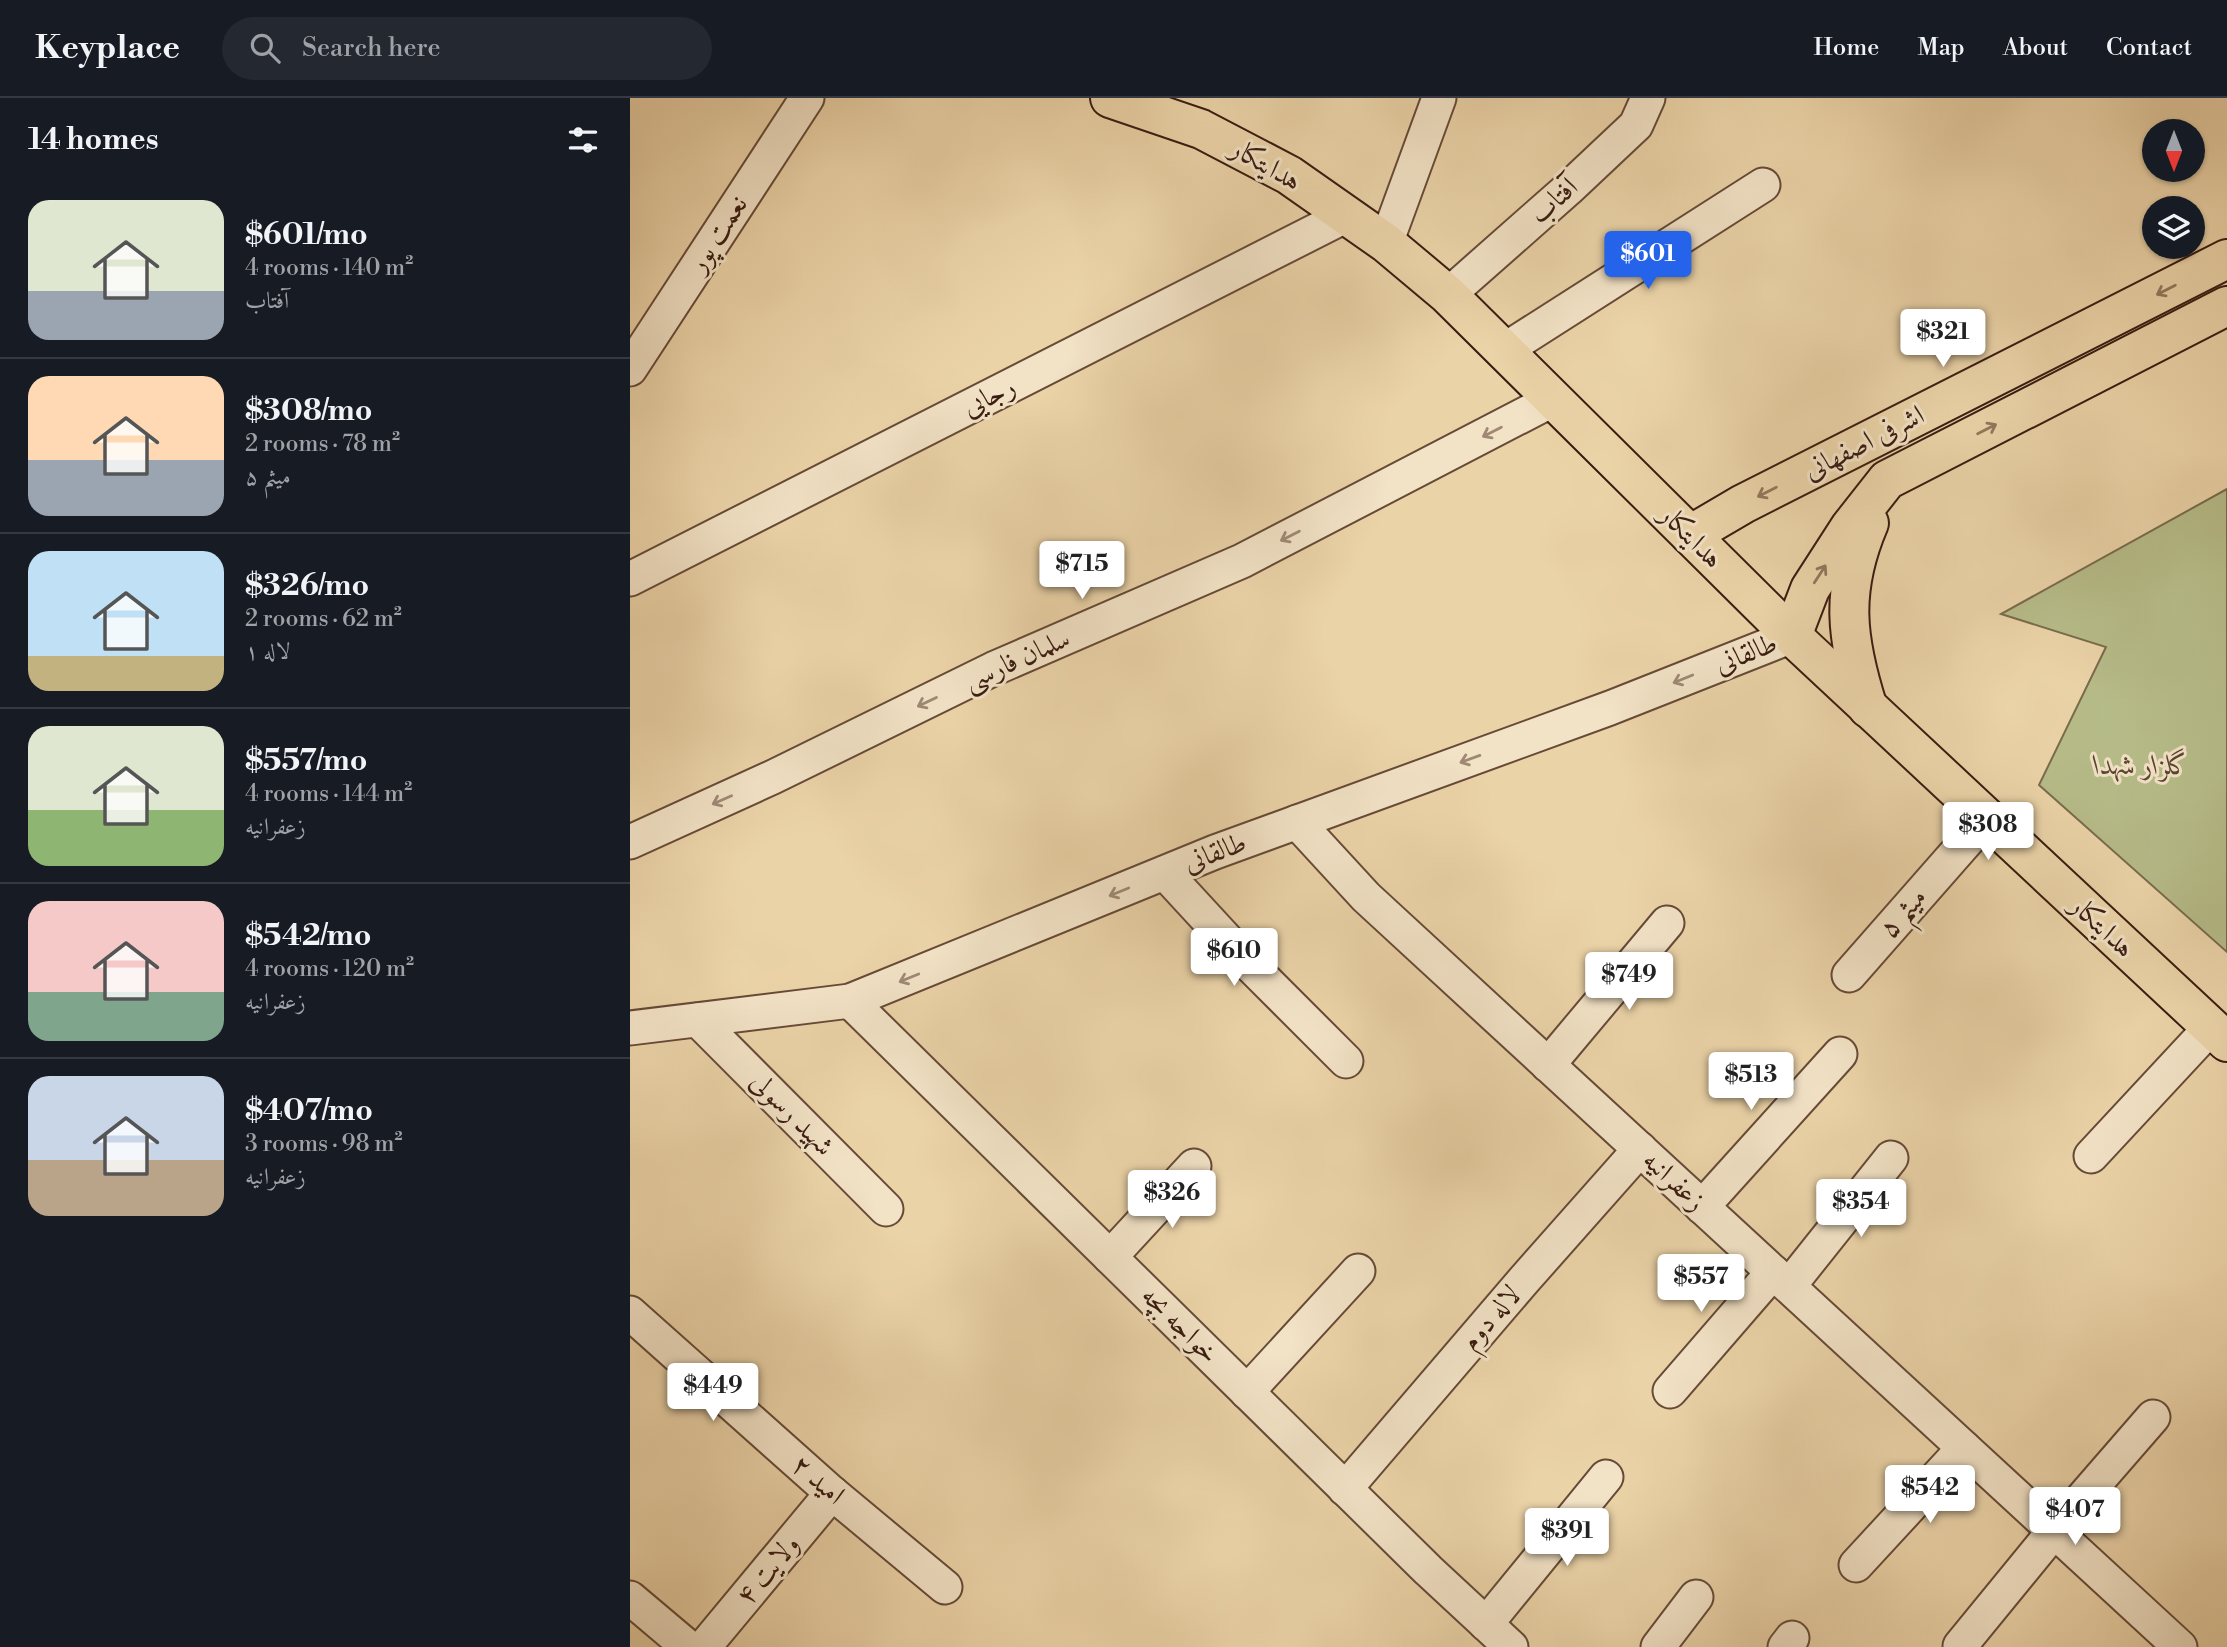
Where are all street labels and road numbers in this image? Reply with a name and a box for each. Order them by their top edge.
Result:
street label: هدایتکار [1222,129,1308,199]
street label: آفتاب [1522,168,1588,232]
street label: نعمت پور [678,189,758,283]
street label: رجایی [957,369,1021,425]
street label: اشرفی اصفهانی [1798,398,1930,488]
street label: هدایتکار [1650,496,1730,576]
street label: سلمان فارسی [958,621,1076,700]
street label: طالقانی [1709,626,1783,682]
street label: طالقانی [1179,825,1251,881]
street label: میثم ۵ [1872,881,1941,951]
street label: هدایتکار [2060,886,2142,966]
street label: شهید رسولی [742,1064,842,1164]
street label: زعفرانیه [1635,1143,1713,1219]
street label: لاله دوم [1453,1278,1533,1362]
street label: خواجه بچه [1134,1279,1226,1371]
street label: امید ۲ [784,1447,852,1513]
street label: ولایت ۴ [728,1528,808,1612]

